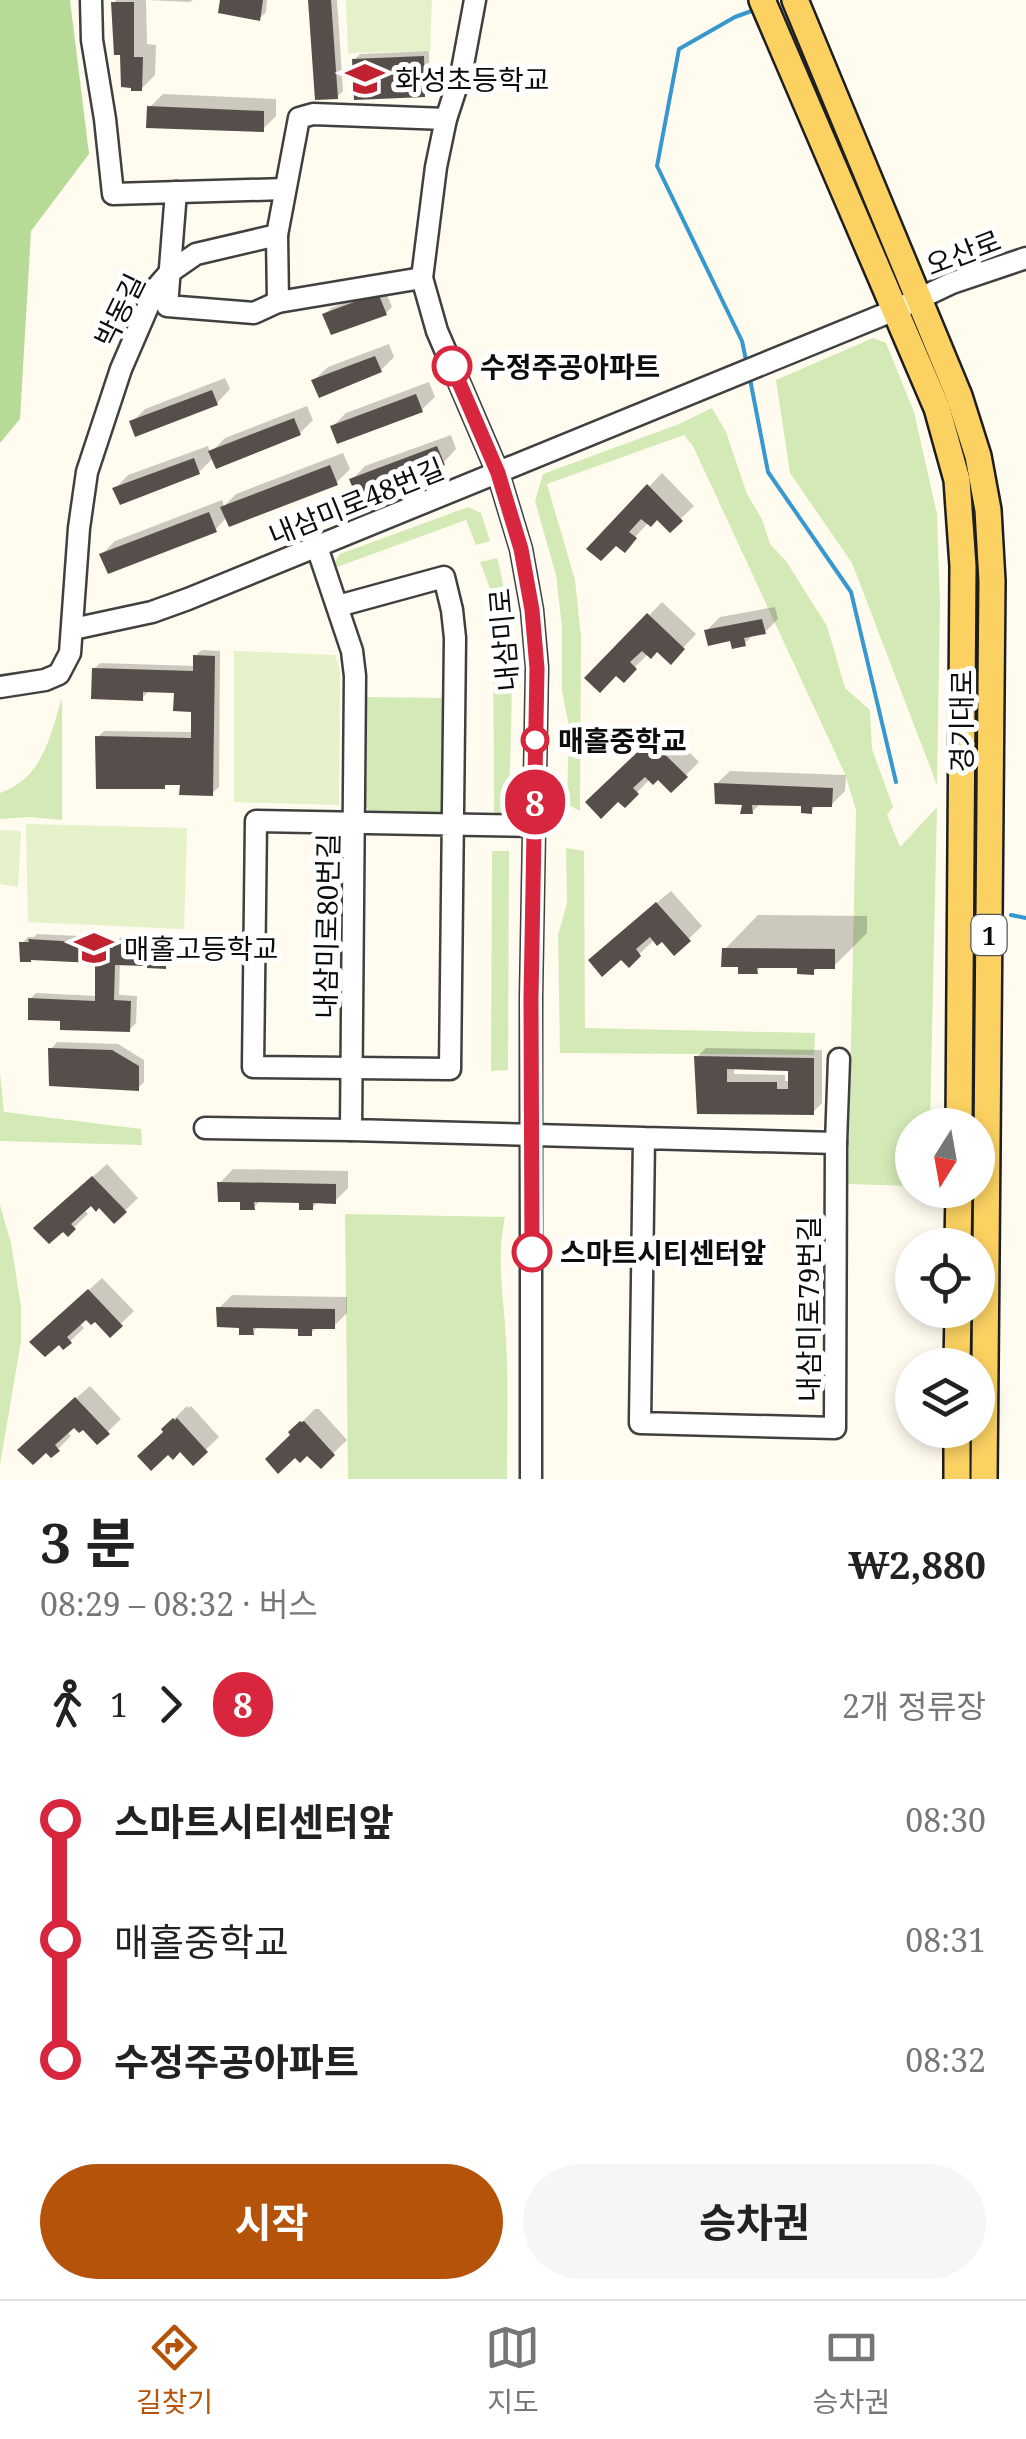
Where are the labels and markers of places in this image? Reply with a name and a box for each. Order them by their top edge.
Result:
school or university icon: 화성초등학교 [344,58,386,100]
place label: 화성초등학교 [395,60,550,98]
marker: 수정주공아파트 [433,347,471,385]
place label: 수정주공아파트 [480,347,660,385]
place label: 매홀중학교 [558,721,687,759]
marker: 매홀중학교 [522,727,548,753]
school or university icon: 매홀고등학교 [73,927,115,969]
place label: 매홀고등학교 [124,929,279,967]
marker: 스마트시티센터앞 [513,1233,551,1271]
place label: 스마트시티센터앞 [560,1233,766,1271]

